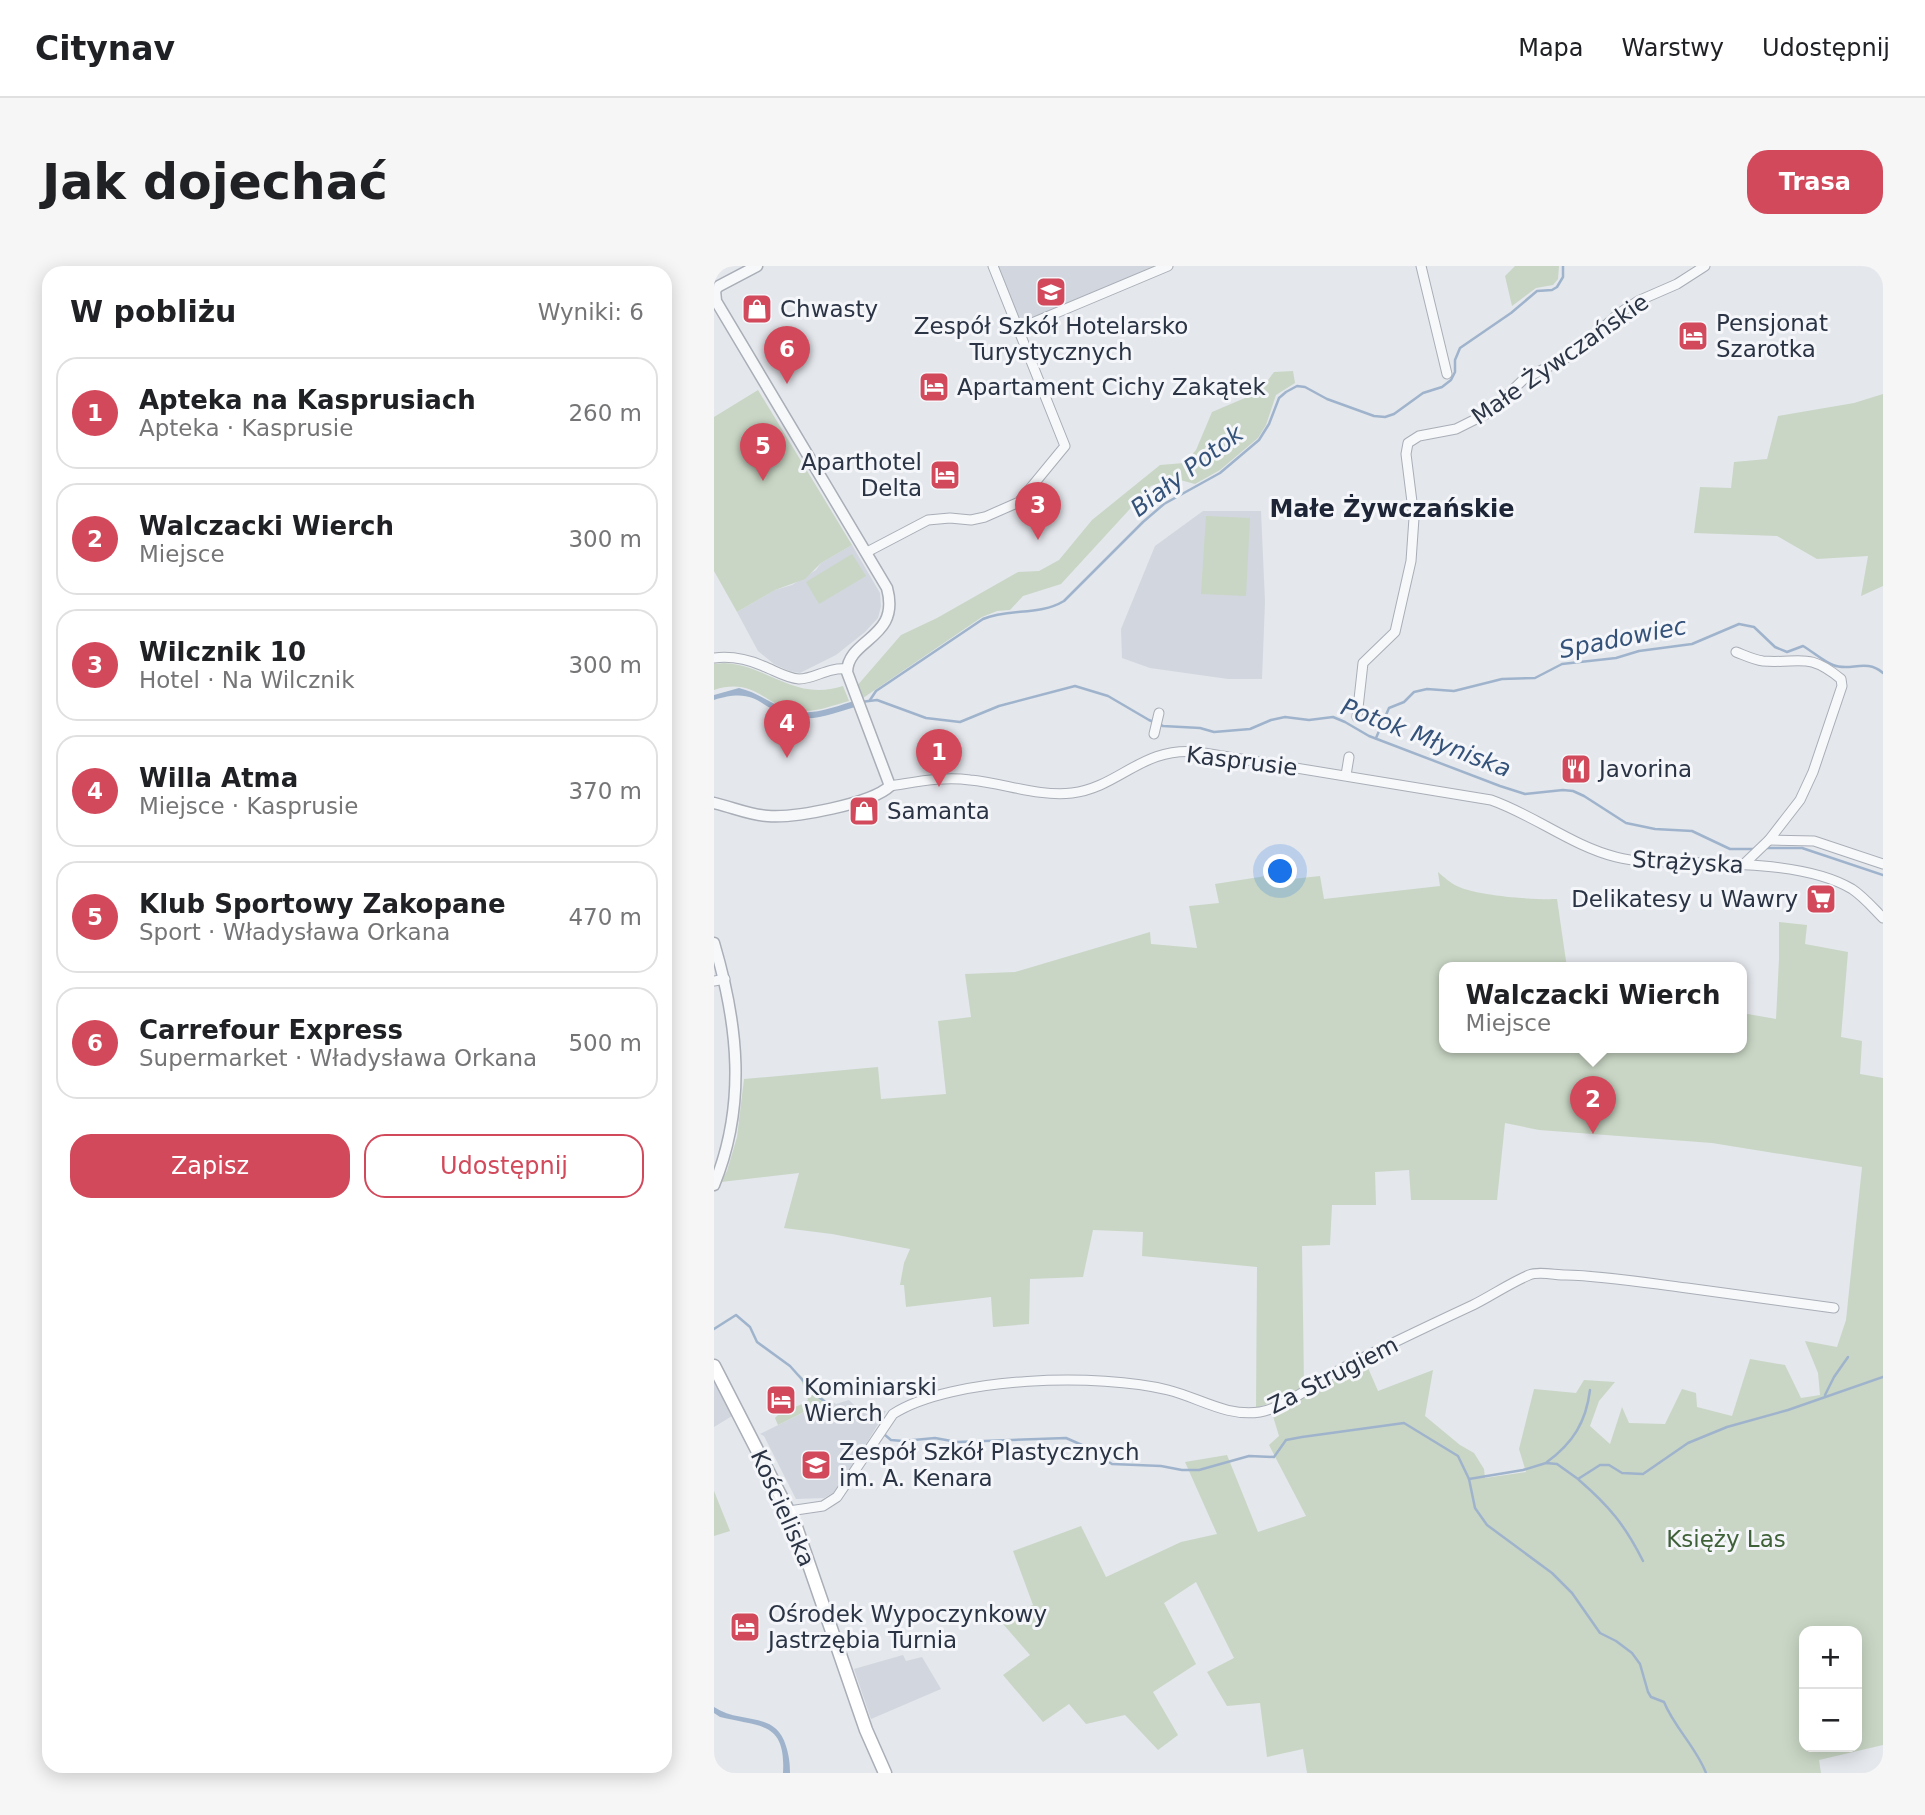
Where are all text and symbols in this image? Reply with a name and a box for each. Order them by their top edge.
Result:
text: Citynav [35,29,175,68]
text: Mapa [1518,34,1584,62]
text: Warstwy [1622,34,1724,62]
text: Udostępnij [1762,34,1890,62]
button: Trasa [1747,150,1883,214]
text: Jak dojechać [42,154,388,211]
school or university icon: Zespół Szkół Hotelarsko Turystycznych [1034,275,1068,309]
street label: Małe Żywczańskie [1466,287,1653,430]
shop icon: Chwasty [740,292,774,326]
text: W pobliżu [70,294,236,329]
place label: Chwasty [780,296,878,322]
text: Wyniki: 6 [538,299,644,325]
place label: Pensjonat Szarotka [1716,310,1828,362]
place label: Zespół Szkół Hotelarsko Turystycznych [914,313,1188,365]
hotel icon: Pensjonat Szarotka [1676,319,1710,353]
pin: 6 [764,326,810,384]
hotel icon: Apartament Cichy Zakątek [917,370,951,404]
place label: Apartament Cichy Zakątek [957,374,1266,400]
text: Apteka na Kasprusiach [139,385,476,415]
text: 1 [87,400,103,426]
text: 260 m [568,400,642,426]
text: Apteka · Kasprusie [139,415,353,441]
water label: Biały Potok [1125,419,1250,522]
pin: 5 [740,423,786,481]
place label: Aparthotel Delta [801,449,922,501]
hotel icon: Aparthotel Delta [928,458,962,492]
pin: 3 [1015,482,1061,540]
district label: Małe Żywczańskie [1269,494,1515,523]
text: Walczacki Wierch [139,511,394,541]
text: 2 [87,526,103,552]
text: 300 m [568,526,642,552]
text: Miejsce [139,541,225,567]
water label: Spadowiec [1557,612,1689,664]
text: Wilcznik 10 [139,637,306,667]
text: 3 [87,652,103,678]
text: 300 m [568,652,642,678]
text: Hotel · Na Wilcznik [139,667,355,693]
water label: Potok Młyniska [1337,693,1515,783]
pin: 4 [764,700,810,758]
pin: 1 [916,729,962,787]
street label: Kasprusie [1185,741,1299,781]
restaurant icon: Javorina [1559,752,1593,786]
place label: Javorina [1597,756,1692,782]
text: Willa Atma [139,763,298,793]
text: 4 [87,778,103,804]
text: 370 m [568,778,642,804]
text: Miejsce · Kasprusie [139,793,358,819]
shop icon: Samanta [847,794,881,828]
place label: Samanta [887,798,990,824]
street label: Strążyska [1631,846,1745,878]
your location [1263,854,1297,888]
supermarket icon: Delikatesy u Wawry [1804,882,1838,916]
place label: Delikatesy u Wawry [1571,886,1798,912]
text: Klub Sportowy Zakopane [139,889,506,919]
text: 5 [87,904,103,930]
text: 470 m [568,904,642,930]
text: Sport · Władysława Orkana [139,919,450,945]
popup [1439,962,1747,1053]
text: Walczacki Wierch [1466,980,1720,1010]
text: Miejsce [1466,1010,1551,1036]
text: Carrefour Express [139,1015,403,1045]
text: 6 [87,1030,103,1056]
text: 500 m [568,1030,642,1056]
text: Supermarket · Władysława Orkana [139,1045,537,1071]
pin: 2 [1570,1076,1616,1134]
button: Zapisz [70,1134,350,1198]
button: Udostępnij [364,1134,644,1198]
street label: Za Strugiem [1264,1331,1402,1419]
place label: Kominiarski Wierch [804,1374,937,1426]
hotel icon: Kominiarski Wierch [764,1383,798,1417]
place label: Zespół Szkół Plastycznych im. A. Kenara [839,1439,1140,1491]
street label: Kościeliska [746,1446,820,1570]
school or university icon: Zespół Szkół Plastycznych im. A. Kenara [799,1448,833,1482]
park label: Księży Las [1666,1526,1786,1552]
place label: Ośrodek Wypoczynkowy Jastrzębia Turnia [766,1601,1047,1653]
hotel icon: Ośrodek Wypoczynkowy Jastrzębia Turnia [728,1610,762,1644]
map controls [1799,1626,1862,1752]
button: + [1799,1626,1862,1689]
button: − [1799,1689,1862,1752]

